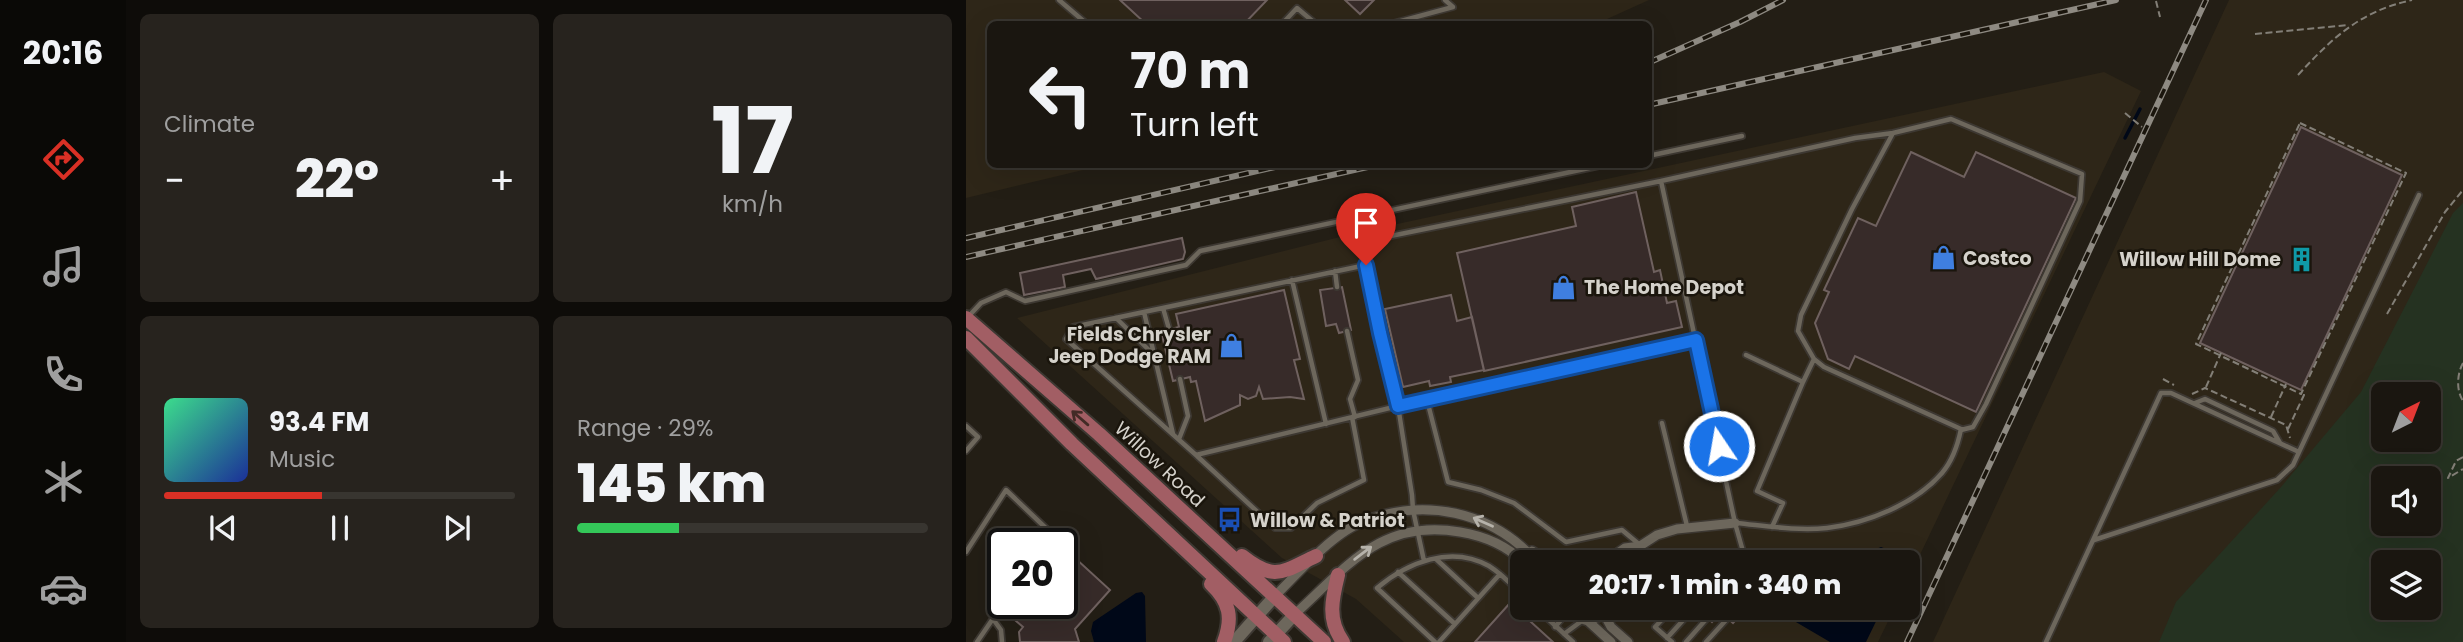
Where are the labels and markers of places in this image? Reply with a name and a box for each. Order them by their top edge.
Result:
pin [1336,193,1396,265]
shop icon: Costco [1929,244,1957,272]
place label: Costco [1963,245,2032,272]
building icon: Willow Hill Dome [2287,245,2315,273]
place label: Willow Hill Dome [2119,246,2281,273]
shop icon: The Home Depot [1550,273,1578,301]
place label: The Home Depot [1584,274,1744,301]
place label: Fields Chrysler Jeep Dodge RAM [1048,321,1211,370]
shop icon: Fields Chrysler Jeep Dodge RAM [1217,331,1245,359]
bus stop icon: Willow & Patriot [1216,506,1244,534]
place label: Willow & Patriot [1250,507,1405,534]

